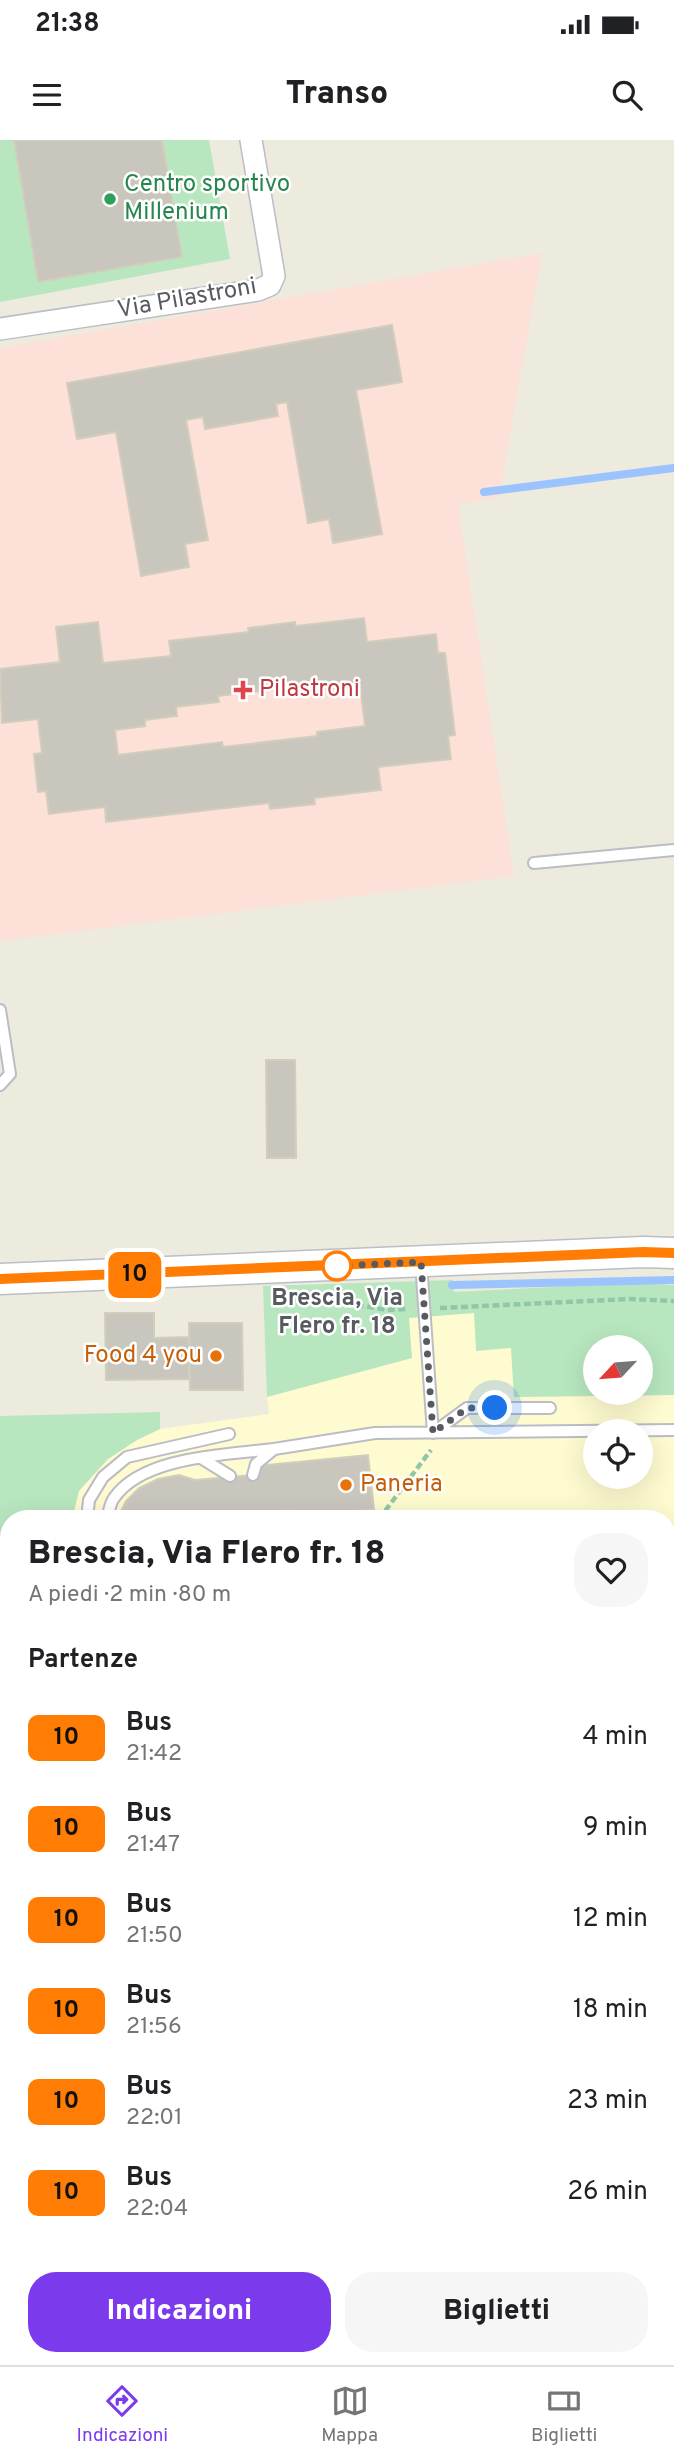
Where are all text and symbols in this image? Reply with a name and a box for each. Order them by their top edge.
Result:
text: 21:38 [35,8,100,41]
text: Transo [286,75,388,115]
icon: menu [28,76,66,114]
icon: search [608,76,646,114]
place label: Centro sportivo Millenium [124,170,290,228]
marker: Centro sportivo Millenium [102,191,118,207]
street label: Via Pilastroni [115,272,259,326]
place label: Pilastroni [259,675,360,705]
marker: Pilastroni [233,680,253,700]
marker: Brescia, Via Flero fr. 18 [322,1251,352,1281]
line badge: 10 [104,1252,166,1298]
text: 10 [122,1260,148,1290]
place label: Brescia, Via Flero fr. 18 [271,1284,403,1342]
north arrow [583,1335,653,1405]
map controls [583,1335,653,1489]
place label: Food 4 you [84,1341,202,1371]
marker: Food 4 you [208,1348,224,1364]
your location [477,1390,512,1425]
button: locate [583,1419,653,1489]
place label: Paneria [360,1470,443,1500]
marker: Paneria [338,1477,354,1493]
button: heart [574,1533,648,1607]
text: Brescia, Via Flero fr. 18 [28,1534,386,1576]
text: A piedi · 2 min · 80 m [28,1581,231,1610]
text: Partenze [28,1644,138,1677]
text: Bus [126,1707,172,1740]
text: 4 min [582,1721,648,1754]
text: 10 [54,1723,79,1753]
text: 21:42 [126,1740,182,1769]
text: Bus [126,1798,172,1831]
text: 9 min [583,1812,648,1845]
text: 10 [54,1814,79,1844]
text: 21:47 [126,1831,180,1860]
text: Bus [126,1889,172,1922]
text: 12 min [573,1903,648,1936]
text: 10 [54,1905,79,1935]
text: 21:50 [126,1922,183,1951]
text: Bus [126,1980,172,2013]
text: 18 min [573,1994,648,2027]
text: 10 [54,1996,79,2026]
text: 21:56 [126,2013,182,2042]
text: Bus [126,2071,172,2104]
text: 23 min [567,2085,648,2118]
text: 10 [54,2087,79,2117]
text: 22:01 [126,2104,183,2133]
text: Bus [126,2162,172,2195]
text: 26 min [567,2176,648,2209]
text: 10 [54,2178,79,2208]
text: 22:04 [126,2195,188,2224]
button: Indicazioni [28,2272,331,2352]
button: Biglietti [345,2272,648,2352]
tab: Indicazioni [77,2382,168,2448]
tab: Mappa [321,2382,378,2448]
tab: Biglietti [531,2382,597,2448]

